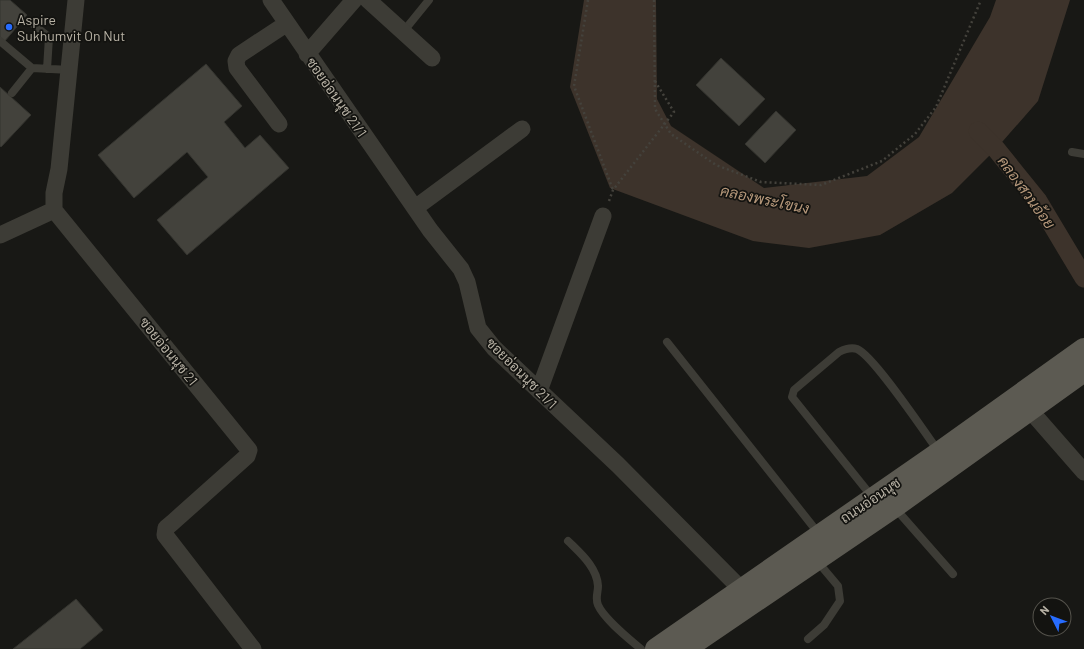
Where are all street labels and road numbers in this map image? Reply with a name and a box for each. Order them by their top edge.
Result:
street label: ซอยอ่อนนุช 21/1 [302,54,371,141]
street label: ซอยอ่อนนุช 21 [135,314,202,390]
street label: ซอยอ่อนนุช 21/1 [482,334,561,413]
street label: ถนนอ่อนนุช [837,474,904,528]

